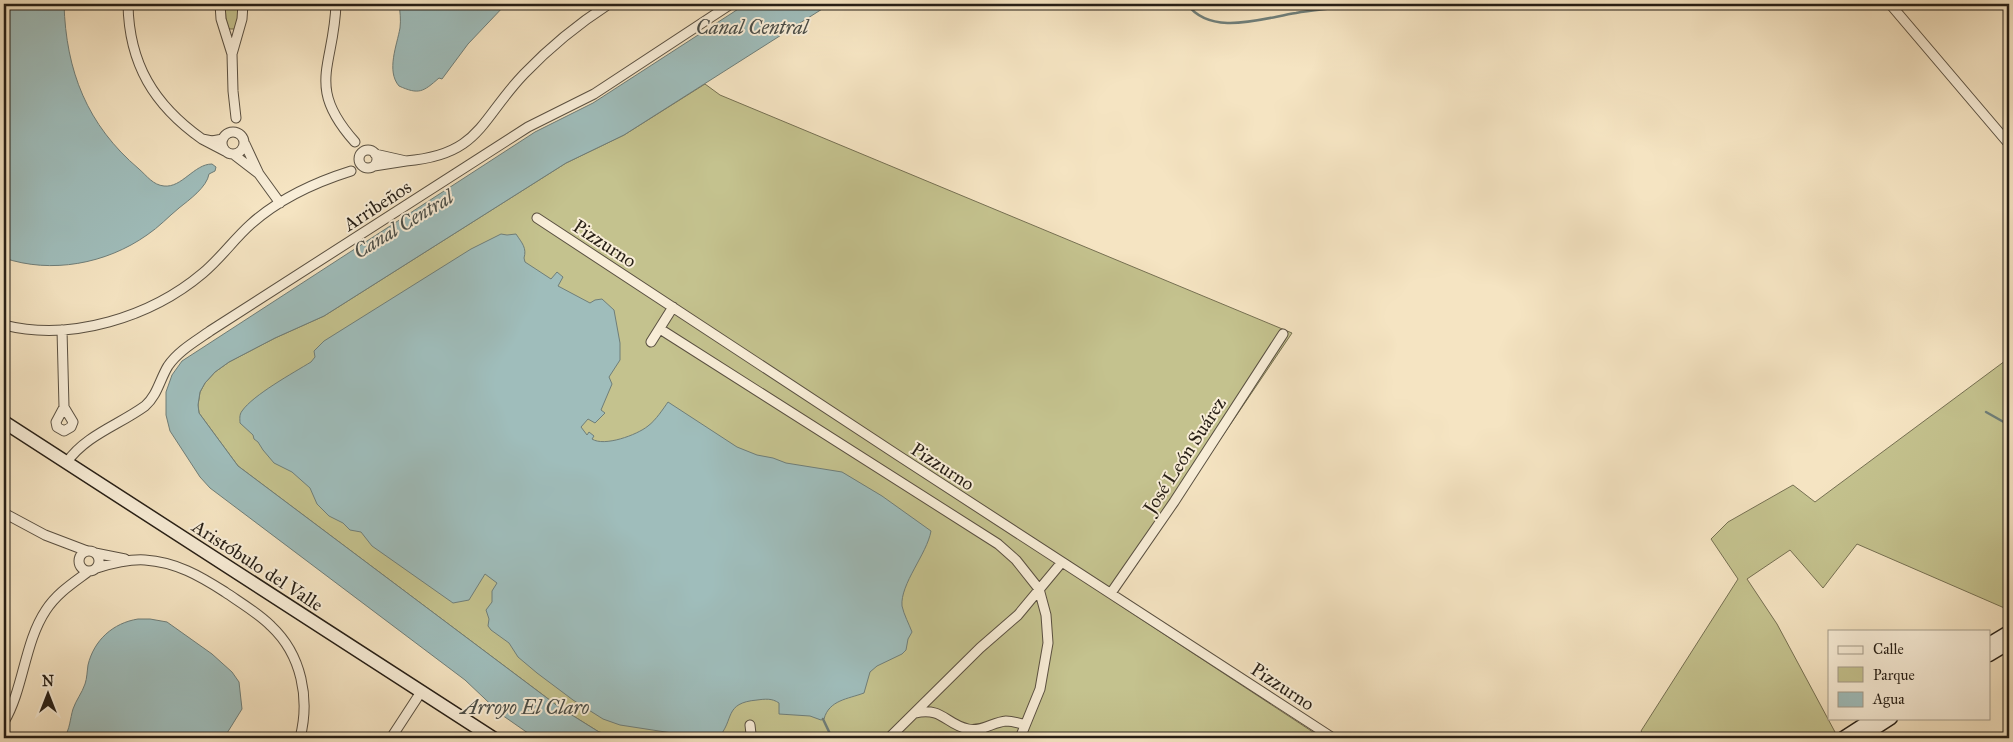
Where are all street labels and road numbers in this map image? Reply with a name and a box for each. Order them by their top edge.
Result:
street label: Arribeños [338,175,416,236]
street label: Pizzurno [569,214,641,273]
street label: José León Suárez [1137,392,1232,520]
street label: Pizzurno [907,437,979,496]
street label: Aristóbulo del Valle [187,514,327,616]
street label: Pizzurno [1247,657,1319,716]

